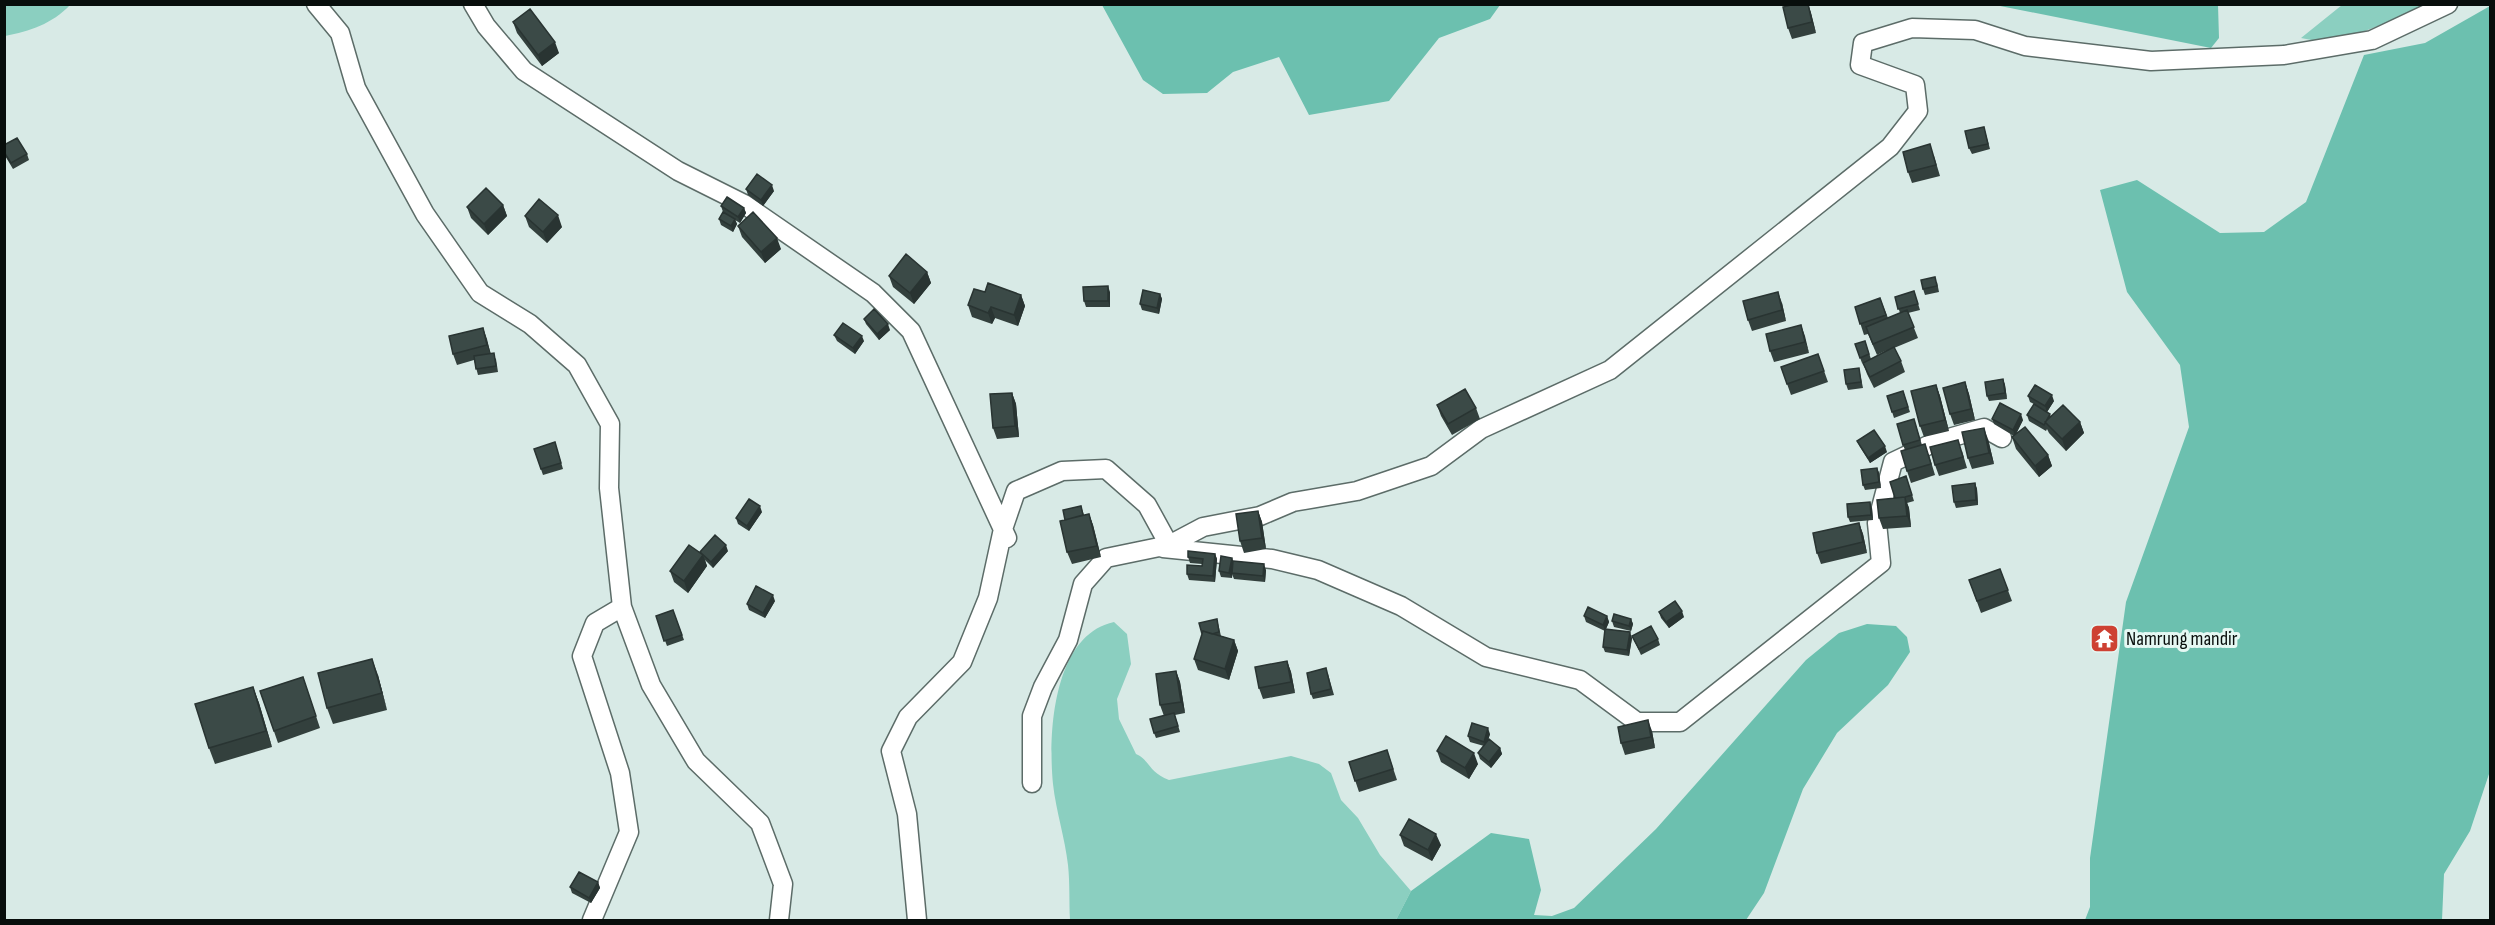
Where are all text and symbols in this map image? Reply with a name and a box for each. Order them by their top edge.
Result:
temple icon: Namrung mandir [2089,623,2121,655]
place label: Namrung mandir [2126,627,2238,651]

